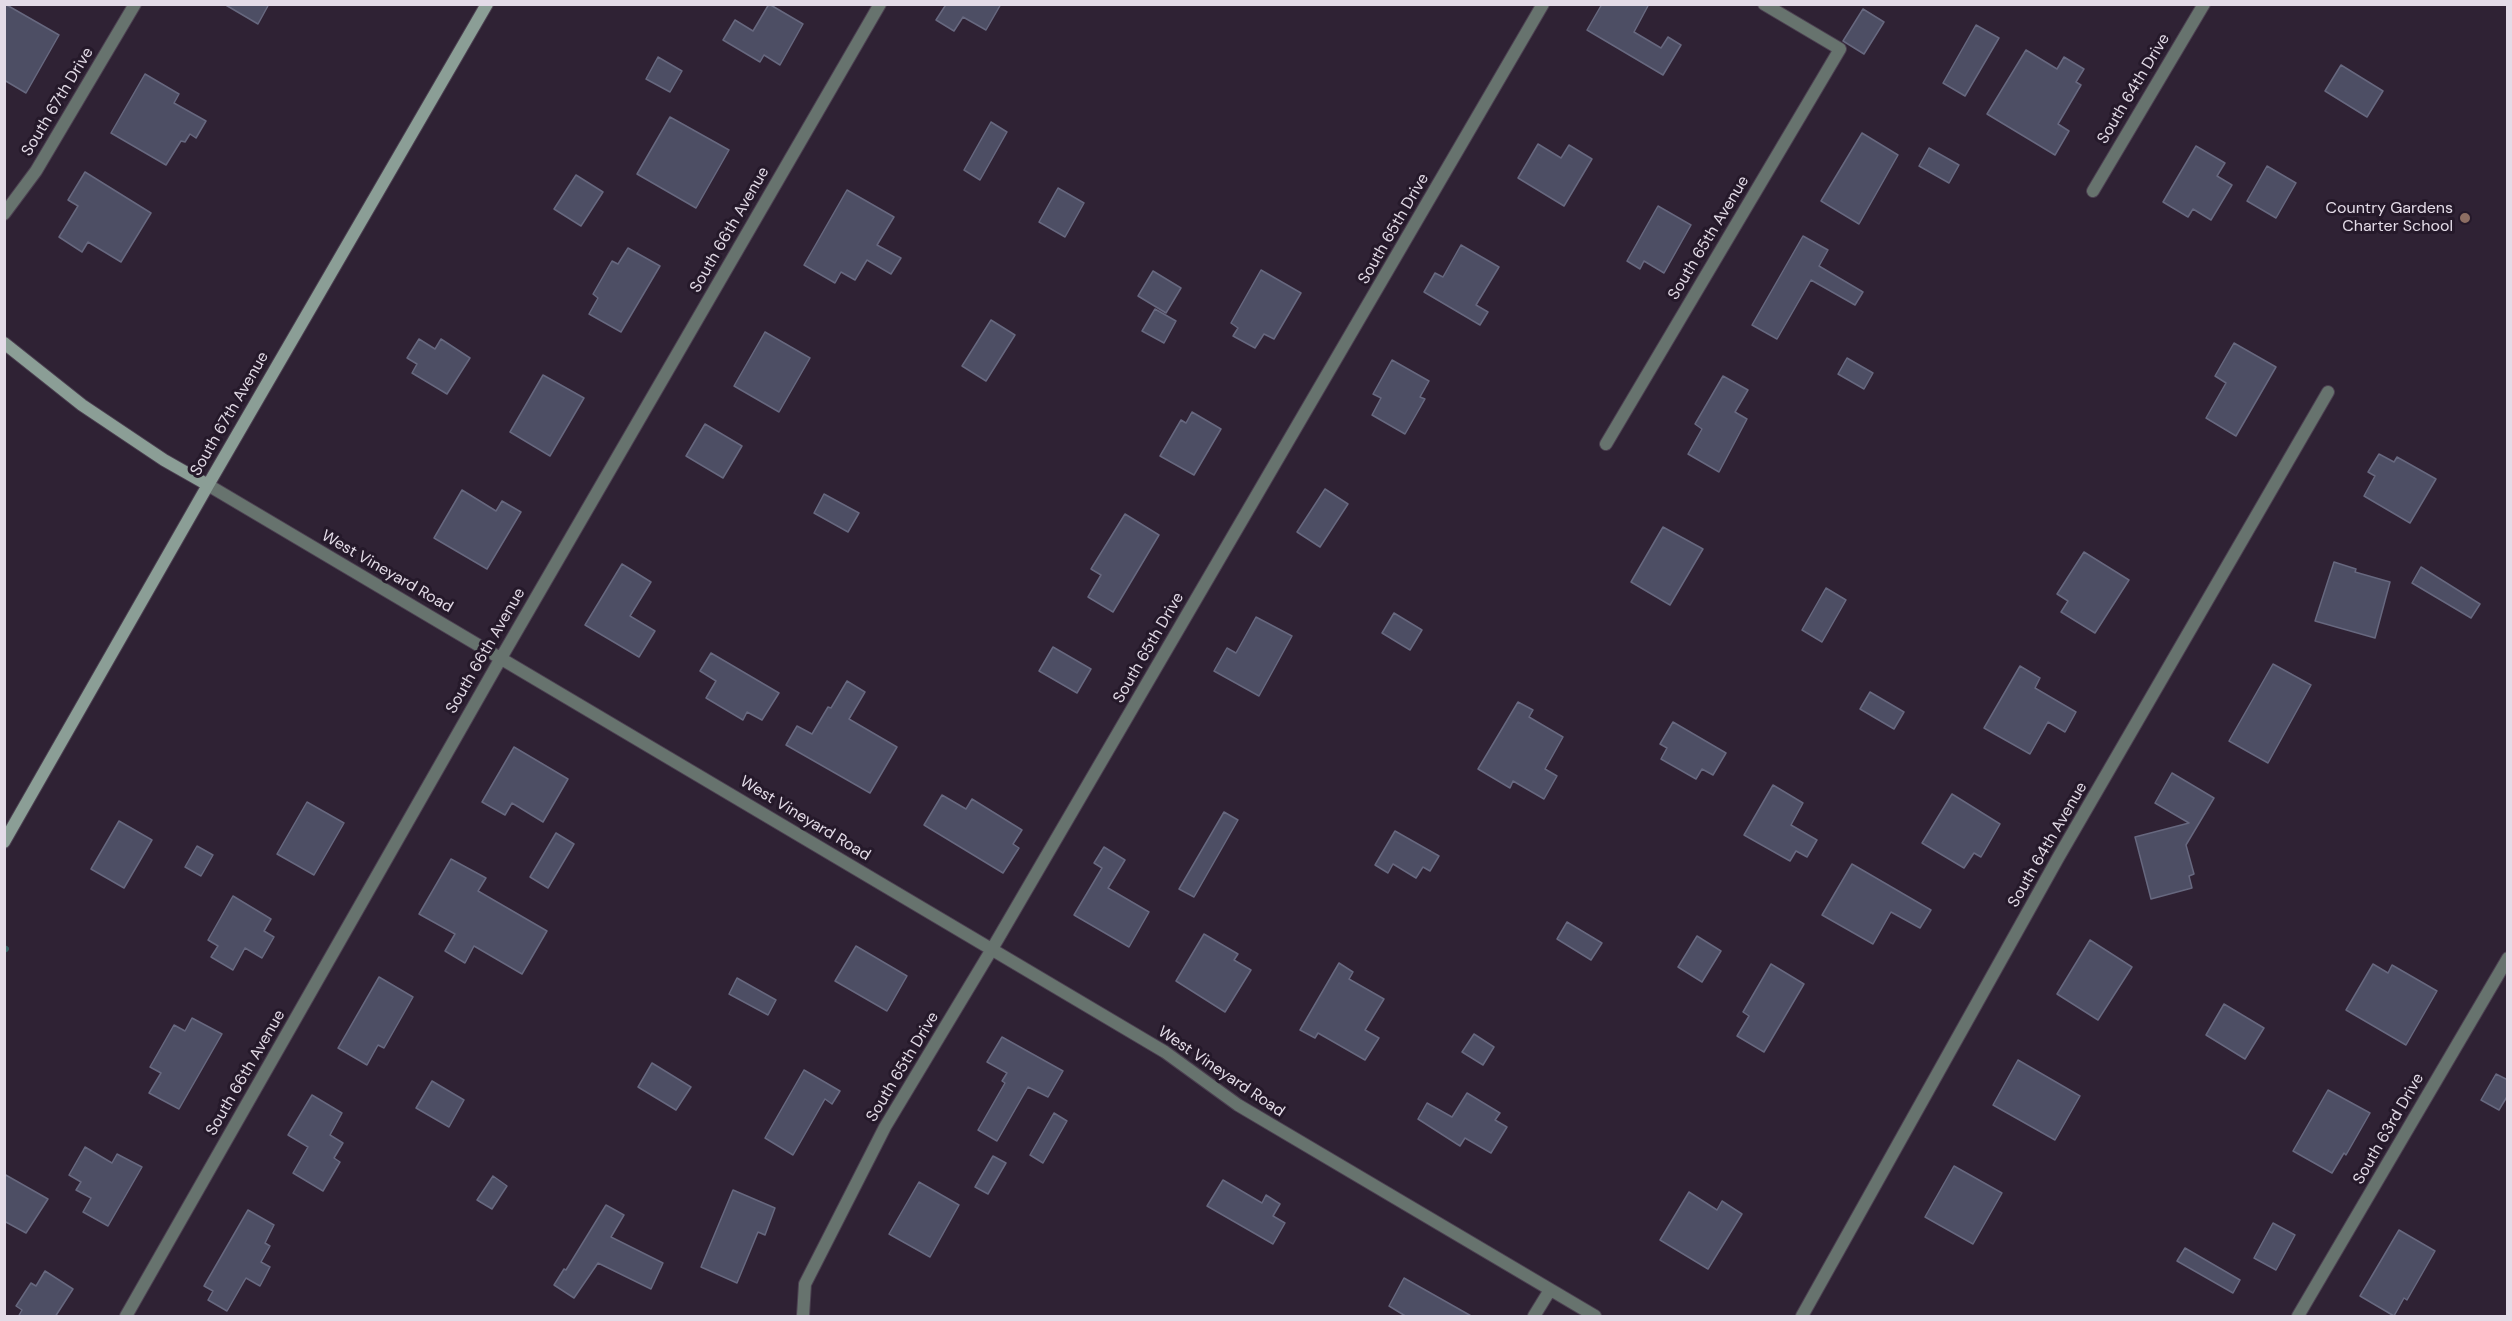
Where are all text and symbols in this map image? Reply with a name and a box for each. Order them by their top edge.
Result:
street label: South 64th Drive [2094,30,2174,148]
street label: South 67th Drive [18,44,98,160]
street label: South 66th Avenue [686,164,774,296]
street label: South 65th Drive [1354,170,1434,288]
street label: South 65th Avenue [1664,173,1754,303]
place label: Country Gardens Charter School [2326,199,2453,237]
marker: Country Gardens Charter School [2458,211,2472,225]
street label: South 67th Avenue [187,349,273,479]
street label: West Vineyard Road [318,527,456,617]
street label: South 66th Avenue [442,585,530,717]
street label: South 65th Drive [1109,589,1189,707]
street label: West Vineyard Road [736,772,874,866]
street label: South 64th Avenue [2004,779,2092,911]
street label: South 66th Avenue [202,1007,290,1139]
street label: South 65th Drive [863,1009,943,1125]
street label: West Vineyard Road [1154,1022,1288,1122]
street label: South 63rd Drive [2349,1070,2429,1188]

